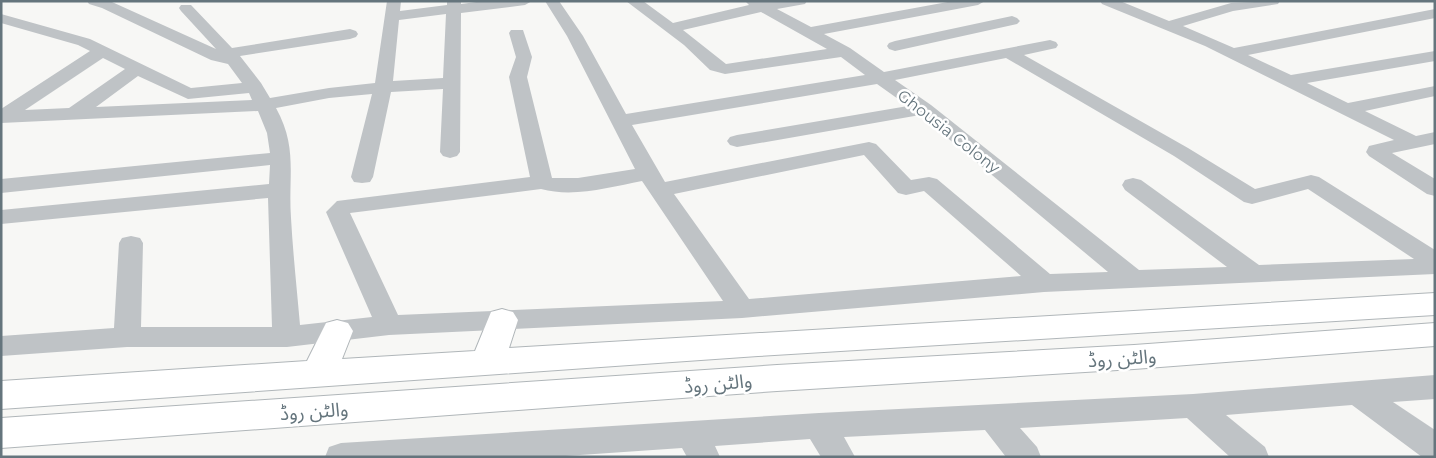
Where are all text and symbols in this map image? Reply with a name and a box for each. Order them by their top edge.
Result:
street label: Ghousia Colony [894,86,1004,177]
street label: والٹن روڈ [1087,345,1157,372]
street label: والٹن روڈ [683,369,753,398]
street label: والٹن روڈ [279,398,349,425]

